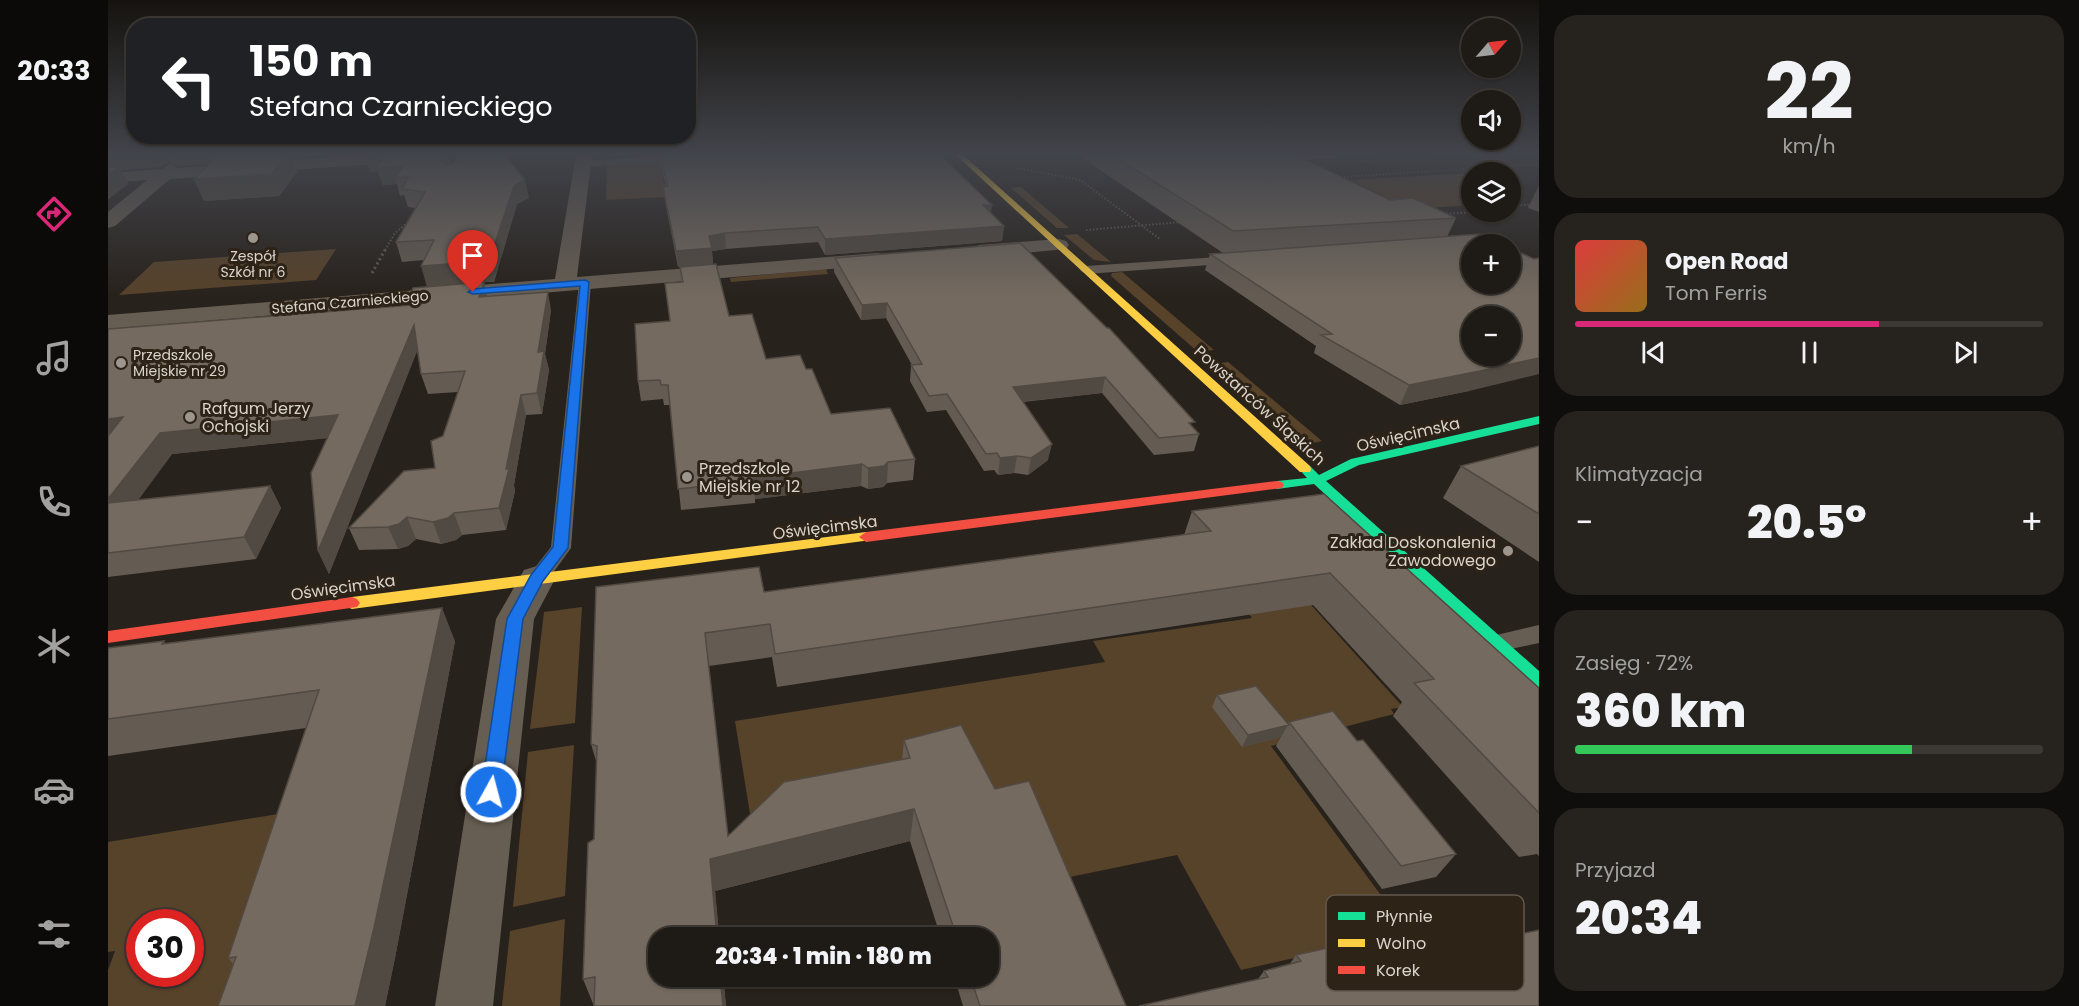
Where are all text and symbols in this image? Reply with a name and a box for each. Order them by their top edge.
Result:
north arrow [1461,18,1521,78]
map controls [1461,18,1521,366]
text: 150 m [249,32,373,91]
text: 22 [1764,37,1854,146]
icon: left [150,42,228,120]
text: 20:33 [17,52,91,89]
text: Stefana Czarnieckiego [249,88,553,125]
button: sound [1461,90,1521,150]
text: km/h [1782,132,1836,160]
button: layers [1461,162,1521,222]
icon: directions [33,193,75,235]
pin [447,230,498,292]
marker: Zespół Szkół nr 6 [246,231,260,245]
button: + [1461,234,1521,294]
icon: arrive [456,239,489,272]
place label: Zespół Szkół nr 6 [221,246,286,282]
text: Open Road [1665,246,1789,277]
text: Tom Ferris [1665,279,1767,307]
street label: Stefana Czarnieckiego [271,285,429,319]
button: − [1461,306,1521,366]
icon: previous [1637,336,1670,369]
icon: pause [1793,336,1826,369]
icon: next [1949,336,1982,369]
icon: music [33,337,75,379]
street label: Powstańców Śląskich [1189,340,1330,471]
place label: Przedszkole Miejskie nr 29 [133,345,226,381]
marker: Przedszkole Miejskie nr 29 [114,356,128,370]
place label: Rafgum Jerzy Ochojski [202,397,310,438]
marker: Rafgum Jerzy Ochojski [183,410,197,424]
street label: Oświęcimska [1354,411,1462,458]
place label: Przedszkole Miejskie nr 12 [699,457,800,498]
text: Klimatyzacja [1575,460,1703,488]
marker: Przedszkole Miejskie nr 12 [680,470,694,484]
icon: phone [33,481,75,523]
text: 20.5° [1747,491,1867,554]
text: − [1575,499,1593,546]
text: + [2020,499,2043,546]
street label: Oświęcimska [771,510,879,545]
place label: Zakład Doskonalenia Zawodowego [1330,531,1496,572]
marker: Zakład Doskonalenia Zawodowego [1501,544,1515,558]
street label: Oświęcimska [289,569,397,606]
icon: climate [33,625,75,667]
text: Zasięg · 72% [1575,649,1693,677]
text: 360 km [1575,680,1746,743]
position arrow [459,760,523,824]
icon: car [33,769,75,811]
text: Przyjazd [1575,856,1656,884]
text: 20:34 [1575,887,1702,950]
legend [1326,895,1524,991]
text: Płynnie [1376,905,1433,928]
speed limit sign: 30 [126,909,204,987]
icon: filters [33,913,75,955]
text: Wolno [1376,932,1426,955]
text: 20:34 · 1 min · 180 m [715,941,932,972]
text: Korek [1376,959,1421,982]

